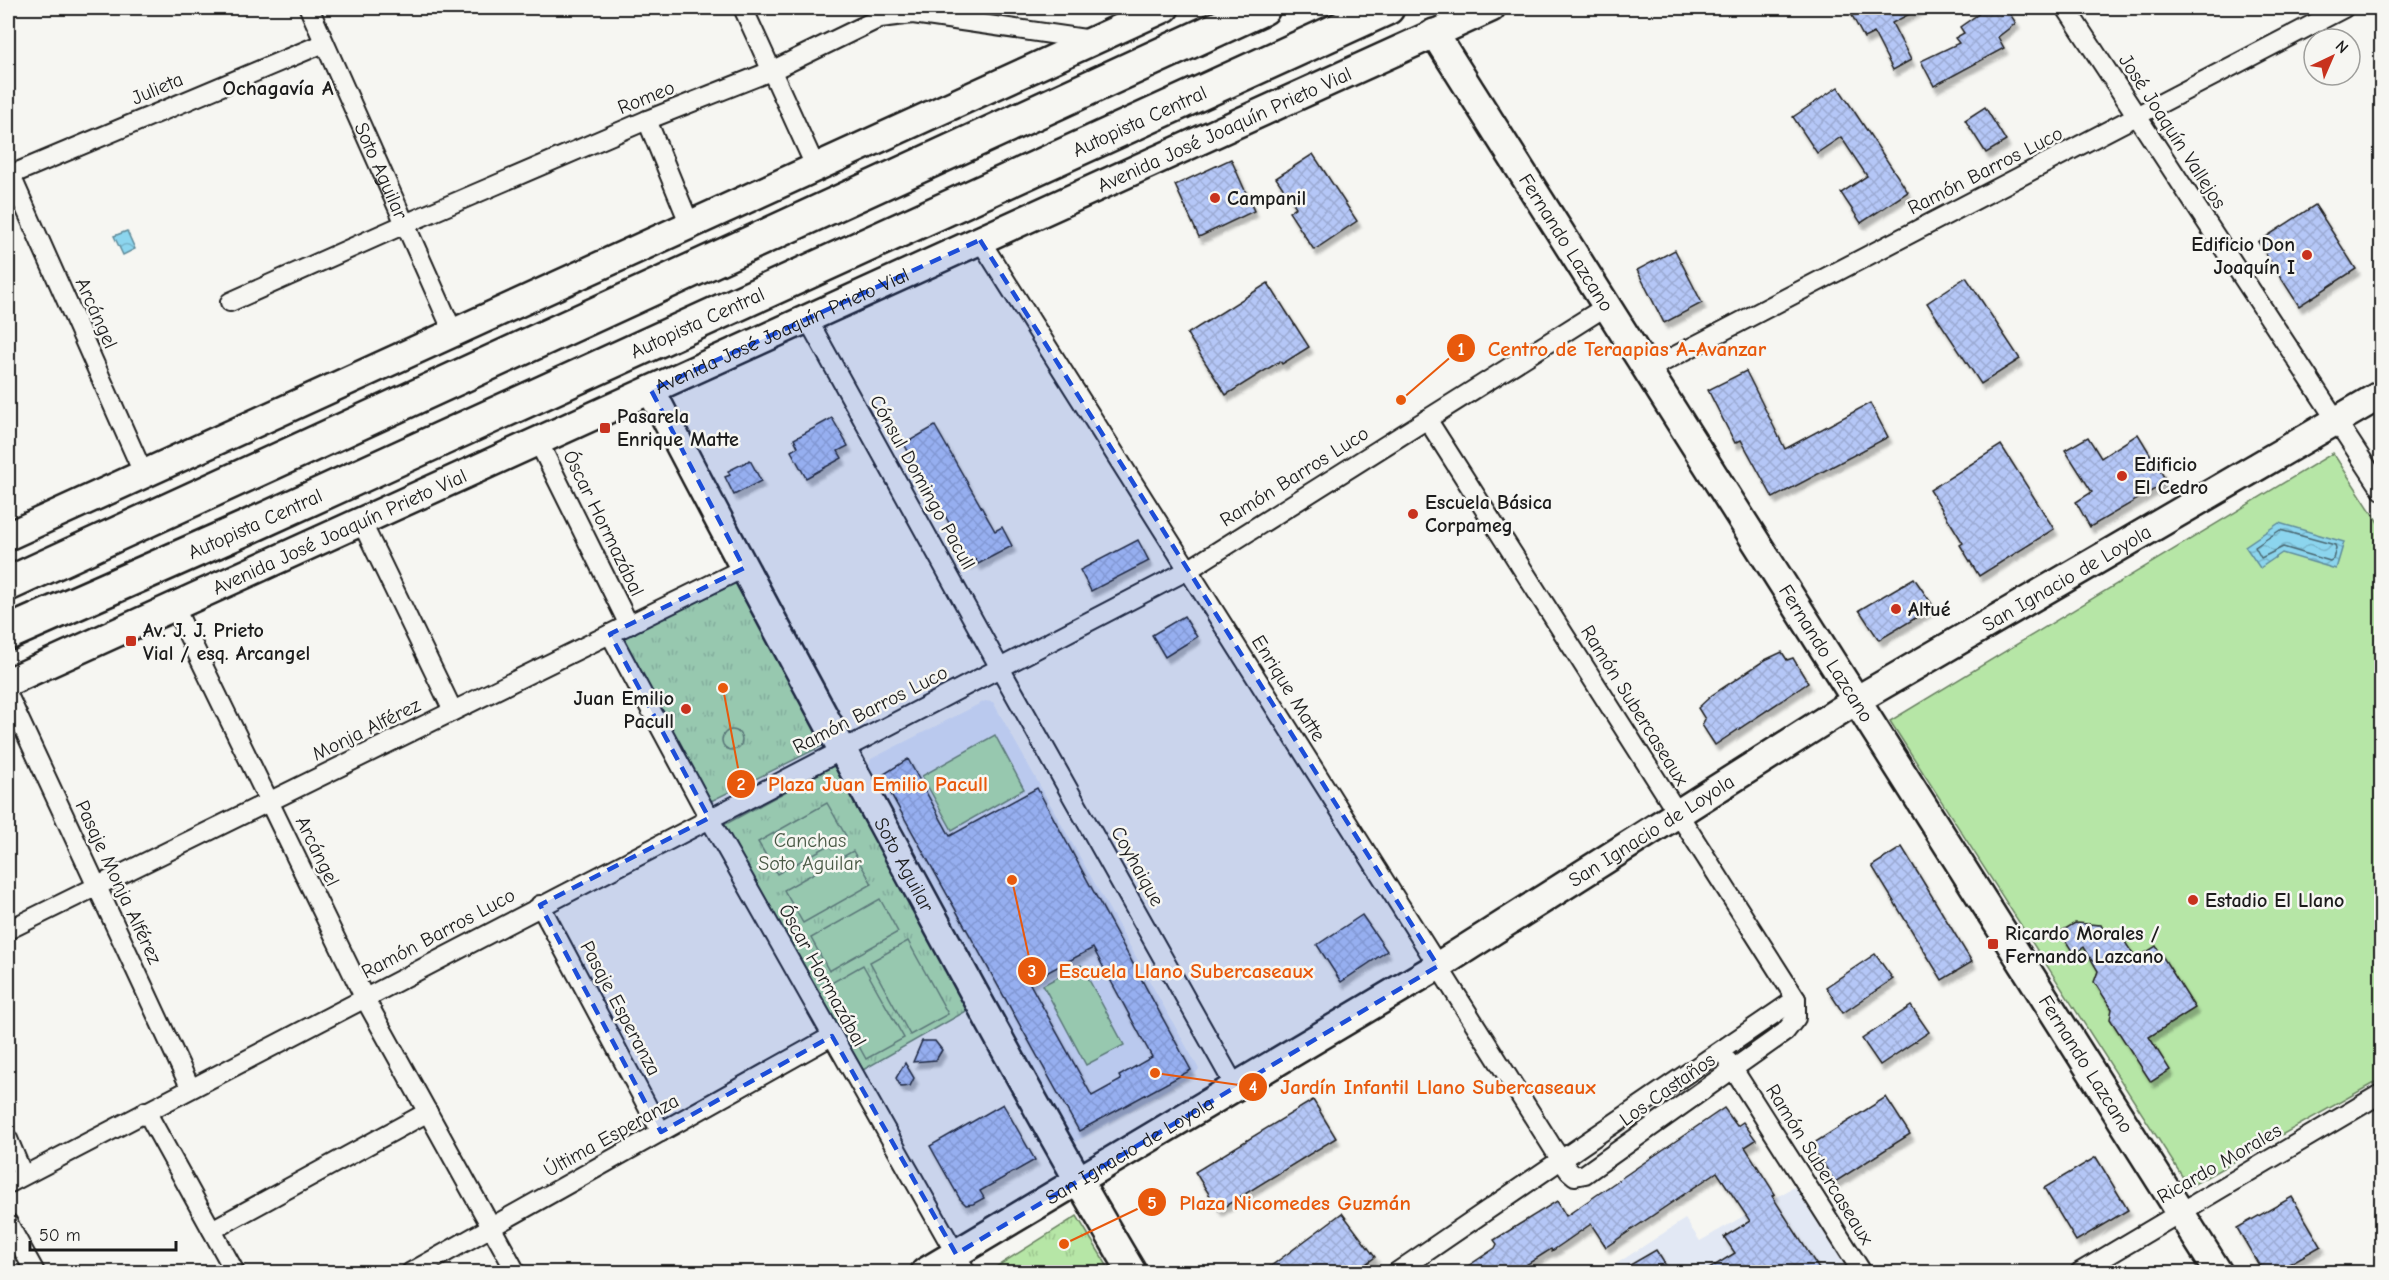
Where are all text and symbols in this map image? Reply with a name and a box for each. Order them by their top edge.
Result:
north arrow [2302,27,2362,87]
text: N [2332,37,2352,57]
street label: José Joaquín Vallejos [2114,50,2231,213]
street label: Avenida José Joaquín Prieto Vial [1094,62,1355,197]
street label: Julieta [128,67,186,110]
district label: Ochagavía A [222,76,334,100]
street label: Romeo [614,76,678,119]
street label: Autopista Central [1069,81,1210,162]
street label: Soto Aguilar [349,119,412,223]
street label: Ramón Barros Luco [1904,121,2067,219]
street label: Fernando Lazcano [1514,170,1618,316]
place label: Campanil [1227,187,1306,210]
marker: Campanil [1208,191,1222,205]
place label: Edificio Don Joaquín I [2191,233,2295,279]
marker: Edificio Don Joaquín I [2300,248,2314,262]
street label: Avenida José Joaquín Prieto Vial [651,263,913,398]
street label: Arcángel [71,274,122,352]
street label: Autopista Central [627,282,768,363]
callout: Centro de Teraapias A-Avanzar [1446,329,1778,368]
text: Centro de Teraapias A-Avanzar [1488,337,1767,361]
text: 1 [1457,339,1465,360]
street label: Cónsul Domingo Pacull [865,391,980,574]
place label: Pasarela Enrique Matte [617,405,739,451]
marker: Pasarela Enrique Matte [598,421,612,435]
street label: Ramón Barros Luco [1216,421,1373,531]
street label: Óscar Hormazábal [558,446,650,600]
place label: Edificio El Cedro [2134,453,2208,499]
street label: Avenida José Joaquín Prieto Vial [209,464,470,600]
marker: Edificio El Cedro [2115,469,2129,483]
street label: Autopista Central [184,484,326,564]
place label: Escuela Básica Corpameg [1425,491,1552,537]
marker: Escuela Básica Corpameg [1406,507,1420,521]
street label: San Ignacio de Loyola [1978,520,2155,637]
street label: Fernando Lazcano [1774,580,1878,727]
place label: Altué [1908,598,1951,621]
marker: Altué [1889,602,1903,616]
place label: Av. J. J. Prieto Vial / esq. Arcangel [143,619,310,665]
street label: Ramón Subercaseaux [1576,621,1693,790]
street label: Enrique Matte [1247,631,1330,746]
marker: Av. J. J. Prieto Vial / esq. Arcangel [124,634,138,648]
street label: Ramón Barros Luco [789,660,952,758]
place label: Juan Emilio Pacull [574,687,674,733]
street label: Monja Alférez [308,693,424,766]
marker: Juan Emilio Pacull [679,702,693,716]
callout: Plaza Juan Emilio Pacull [726,764,1000,803]
street label: San Ignacio de Loyola [1564,770,1739,892]
text: Plaza Juan Emilio Pacull [768,772,988,796]
text: 2 [737,774,746,795]
street label: Pasaje Monja Alférez [70,797,167,968]
street label: Arcángel [291,812,344,890]
street label: Soto Aguilar [869,814,939,916]
street label: Coyhaique [1106,822,1169,910]
park label: Canchas Soto Aguilar [758,829,862,875]
street label: Ramón Barros Luco [357,883,519,984]
place label: Estadio El Llano [2205,889,2344,912]
marker: Estadio El Llano [2186,893,2200,907]
street label: Óscar Hormazábal [774,899,872,1051]
place label: Ricardo Morales / Fernando Lazcano [2005,922,2164,968]
street label: Pasaje Esperanza [575,937,666,1079]
marker: Ricardo Morales / Fernando Lazcano [1986,937,2000,951]
callout: Escuela Llano Subercaseaux [1017,951,1325,990]
text: Escuela Llano Subercaseaux [1059,959,1314,983]
text: 3 [1028,961,1036,982]
street label: Fernando Lazcano [2034,991,2138,1137]
street label: Los Castaños [1615,1048,1719,1131]
callout: Jardín Infantil Llano Subercaseaux [1238,1067,1608,1106]
text: Jardín Infantil Llano Subercaseaux [1280,1075,1596,1099]
text: 4 [1249,1077,1257,1098]
street label: Ramón Subercaseaux [1761,1080,1878,1249]
street label: Última Esperanza [539,1088,683,1182]
street label: San Ignacio de Loyola [1041,1091,1218,1210]
street label: Ricardo Morales [2153,1119,2285,1208]
callout: Plaza Nicomedes Guzmán [1137,1183,1423,1222]
text: Plaza Nicomedes Guzmán [1179,1191,1411,1215]
text: 5 [1147,1193,1157,1214]
scale bar [30,1214,176,1252]
text: 50 m [39,1225,81,1246]

